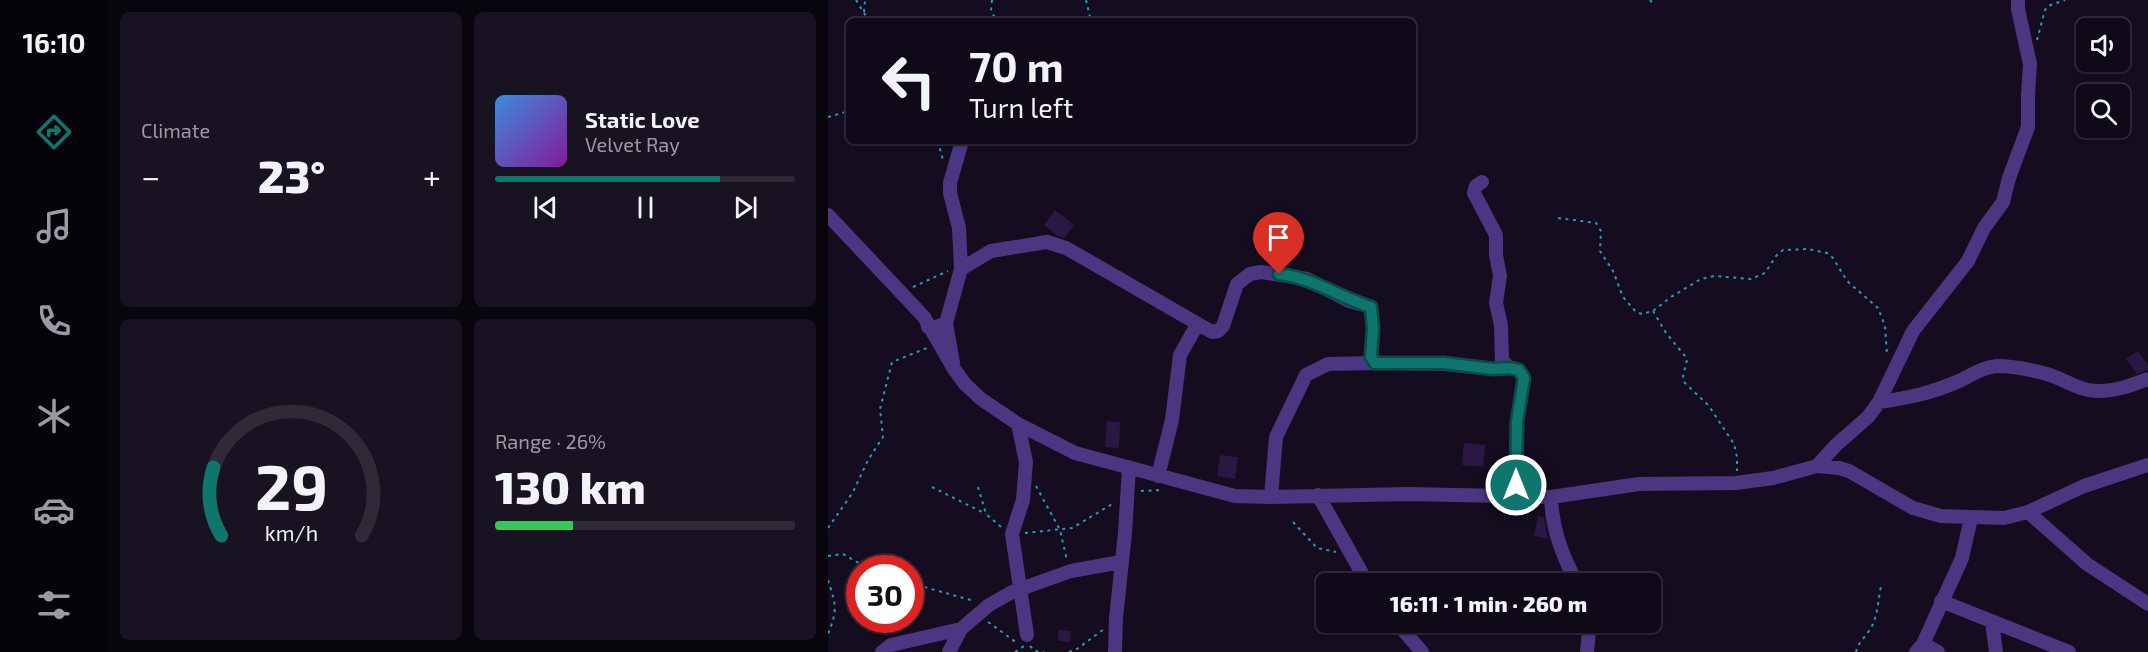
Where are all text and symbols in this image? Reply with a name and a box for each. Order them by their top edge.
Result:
map controls [2076,18,2130,138]
button: sound [2076,18,2130,72]
text: 16:10 [22,26,86,58]
text: 70 m [969,40,1064,90]
icon: left [870,42,948,120]
button: search [2076,84,2130,138]
text: Turn left [969,91,1073,123]
text: Static Love [585,106,700,132]
icon: directions [33,111,75,153]
text: Climate [141,118,210,142]
text: Velvet Ray [585,132,680,156]
text: 23° [258,148,325,202]
text: − [141,156,160,196]
text: + [423,156,441,196]
icon: previous [529,191,562,224]
icon: pause [629,191,662,224]
icon: next [729,191,762,224]
icon: music [33,205,75,247]
pin [1253,212,1304,274]
icon: arrive [1262,221,1295,254]
icon: phone [33,300,75,342]
icon: climate [33,395,75,437]
text: Range · 26% [495,429,606,453]
text: 29 [254,448,328,523]
position arrow [1484,453,1548,517]
text: 130 km [495,459,646,513]
icon: car [33,489,75,531]
text: km/h [264,521,318,546]
speed limit sign: 30 [846,555,924,633]
icon: filters [33,584,75,626]
text: 16:11 · 1 min · 260 m [1390,590,1587,616]

